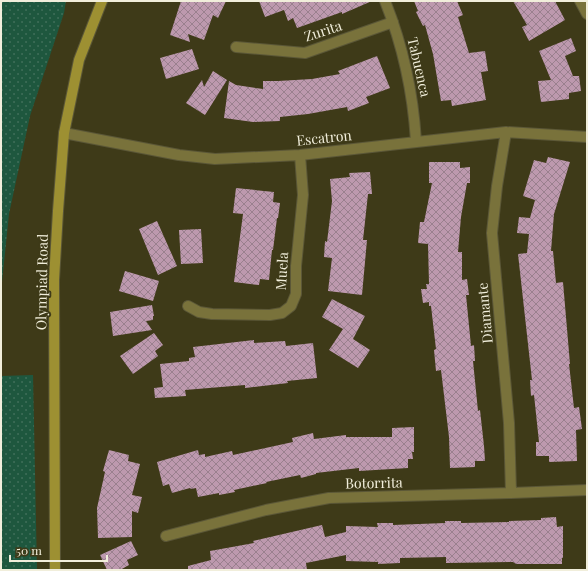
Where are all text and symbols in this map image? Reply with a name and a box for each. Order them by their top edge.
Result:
street label: Zurita [302,16,344,46]
street label: Tabuenca [403,35,436,99]
street label: Escatron [295,125,353,150]
street label: Olympiad Road [31,234,52,330]
street label: Muela [271,251,292,291]
street label: Diamante [472,282,497,344]
street label: Botorrita [345,472,403,493]
scale bar [10,537,107,563]
text: 50 m [16,542,42,558]

